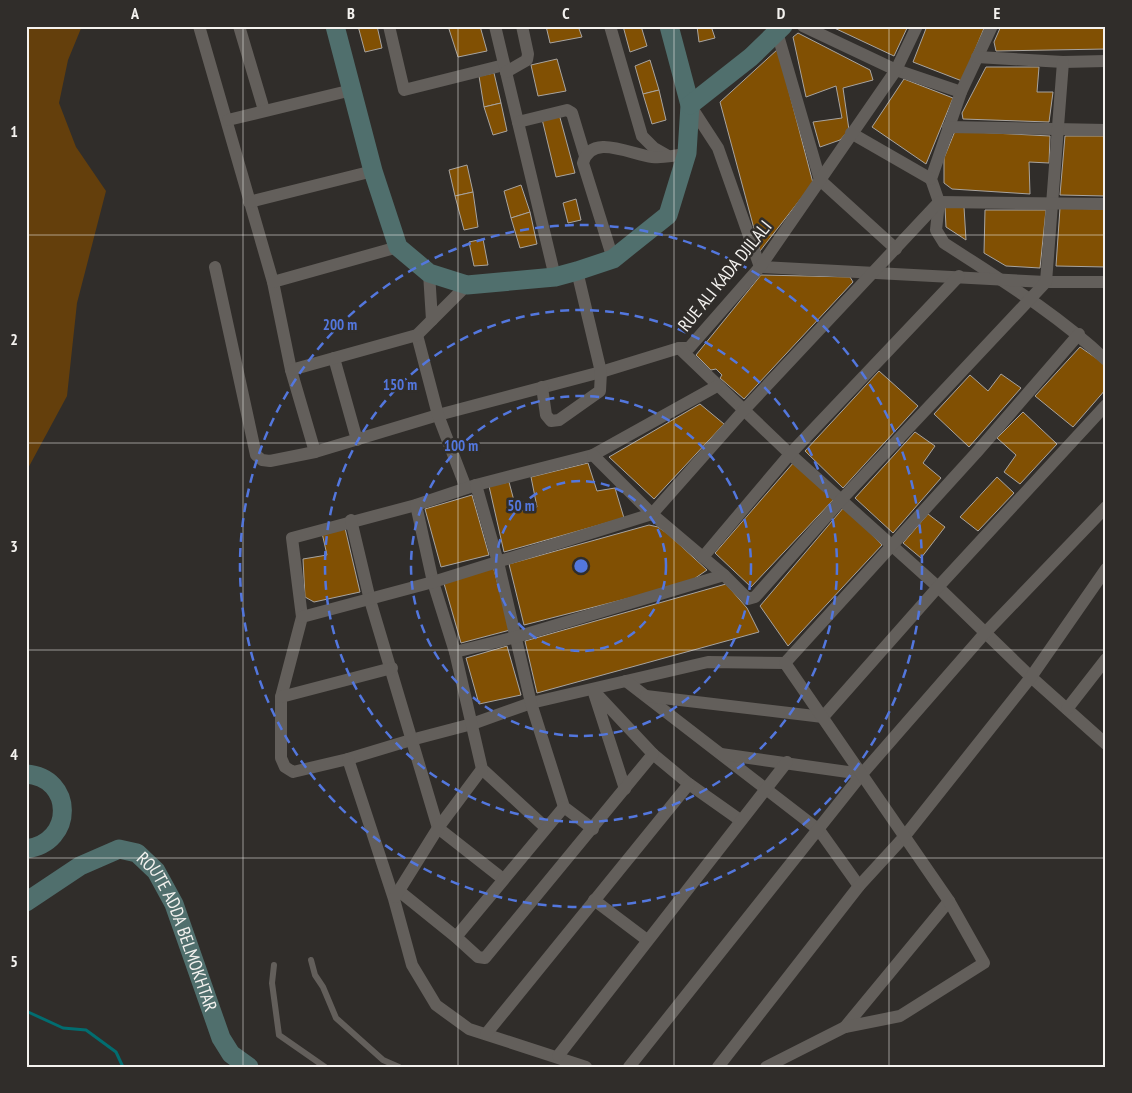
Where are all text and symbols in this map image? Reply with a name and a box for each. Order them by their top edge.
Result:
text: A [130,3,140,23]
text: B [347,3,355,23]
text: C [562,3,570,23]
text: D [777,3,786,23]
text: E [994,3,1001,23]
text: 1 [10,121,18,141]
street label: RUE ALI KADA DJILALI [673,215,776,336]
text: 200 m [323,315,357,334]
text: 2 [10,329,18,349]
text: 150 m [383,375,417,394]
text: 100 m [444,436,478,455]
text: 50 m [507,496,535,515]
text: 3 [10,536,18,556]
centre of rings [572,557,590,575]
text: 4 [10,744,18,764]
street label: ROUTE ADDA BELMOKHTAR [132,847,223,1015]
text: 5 [10,951,18,971]

